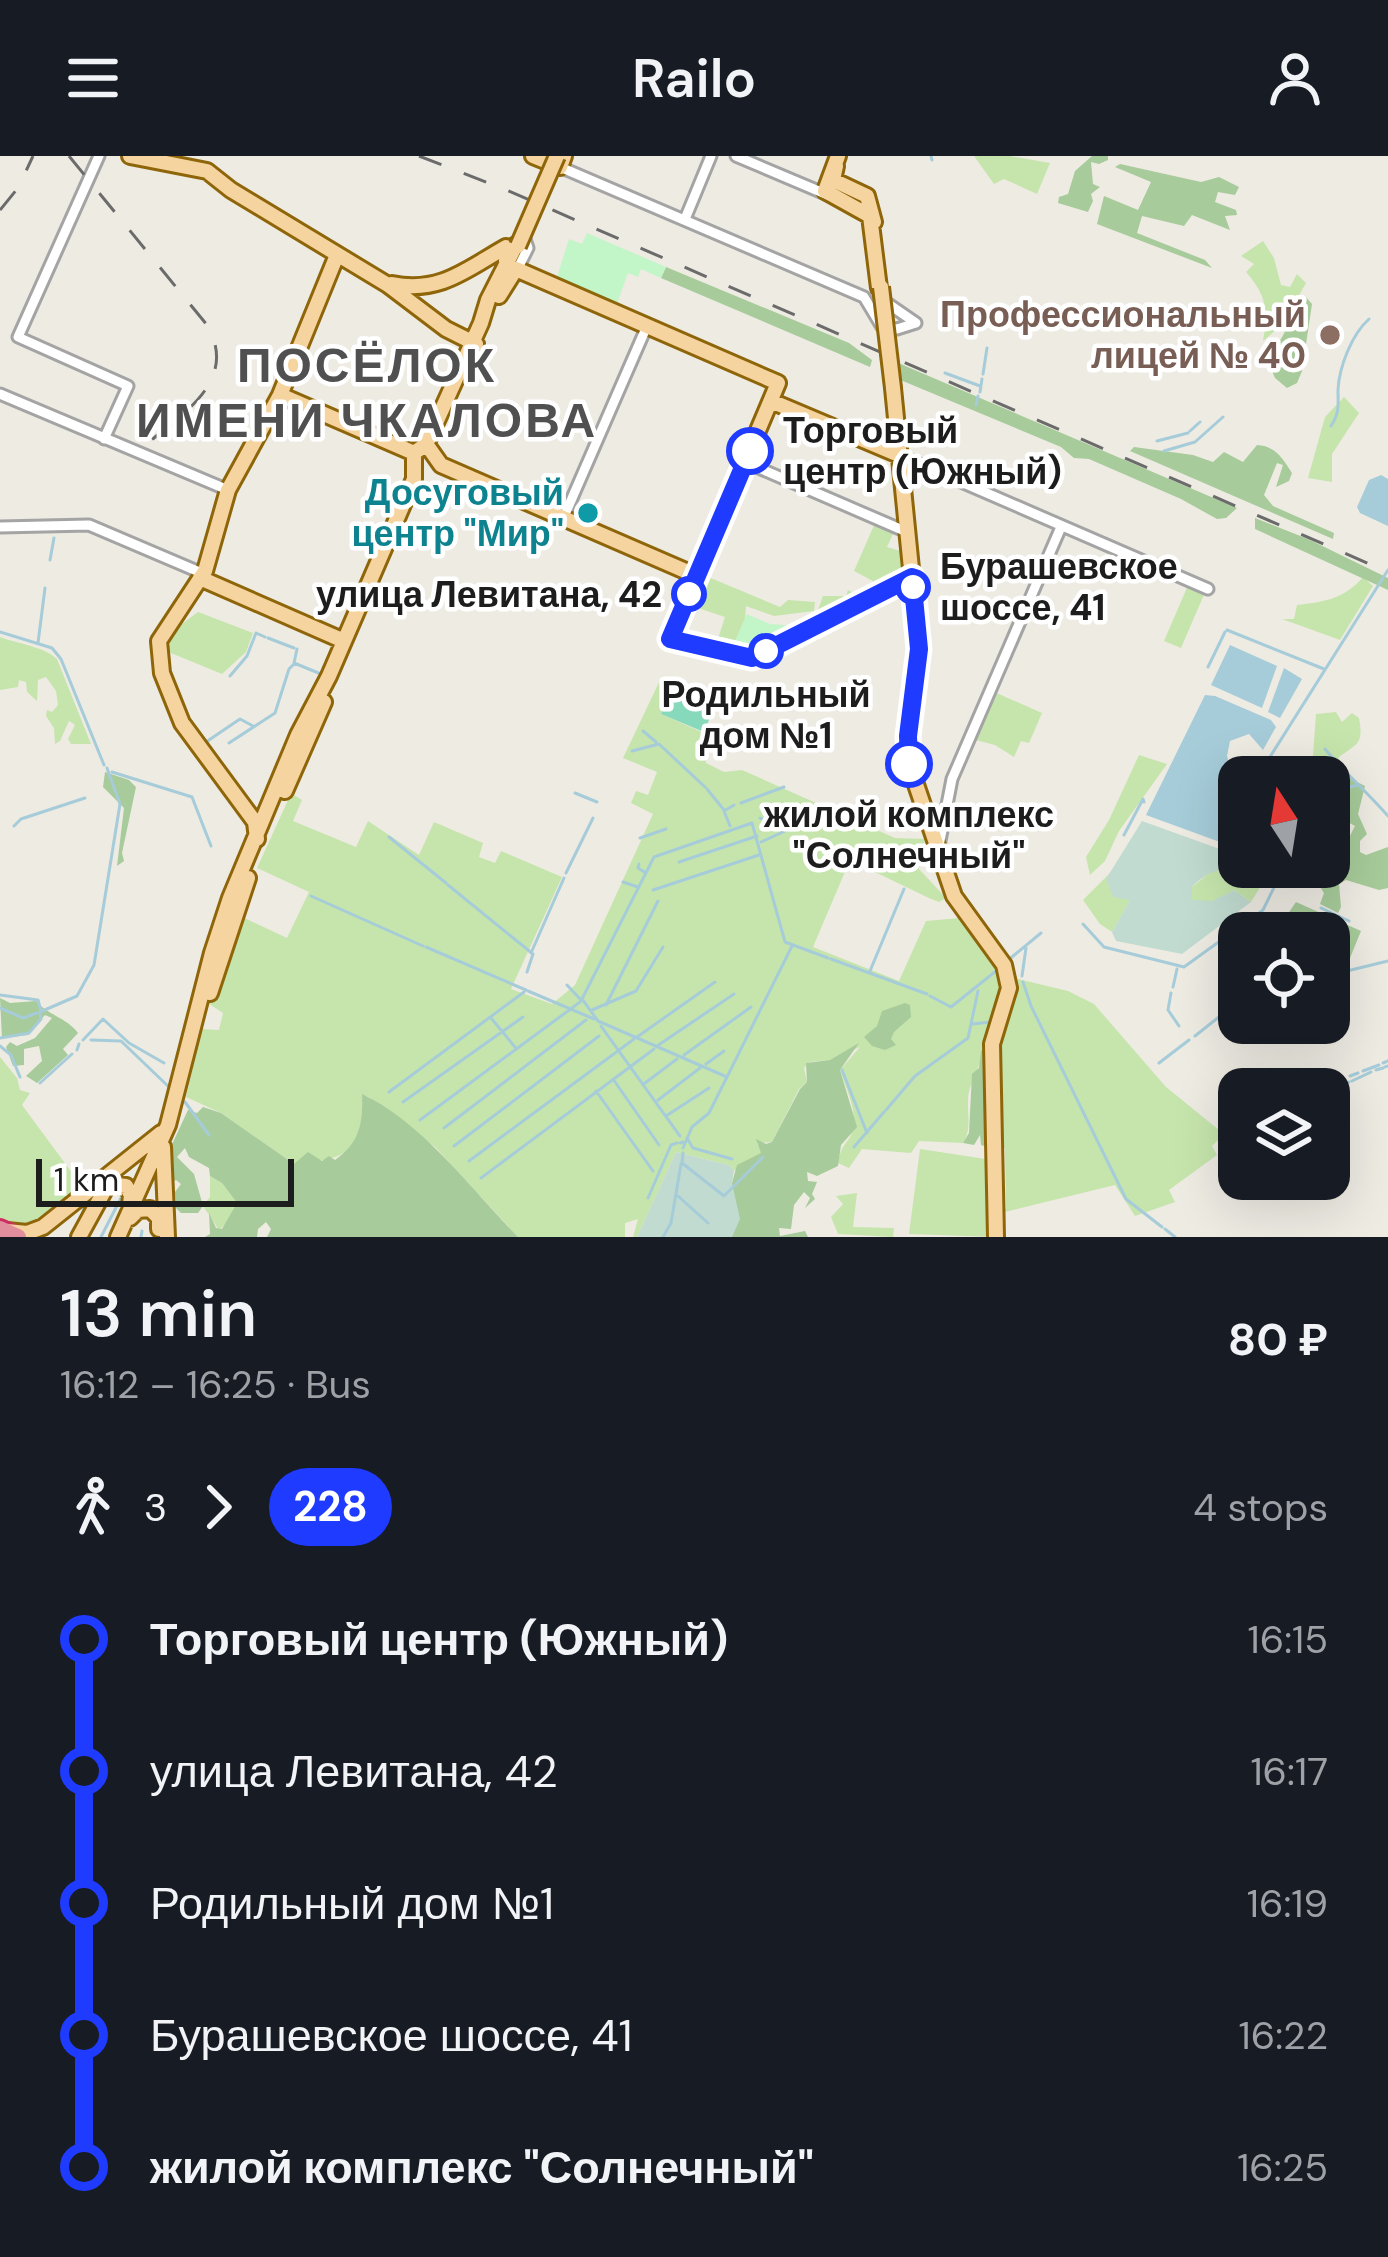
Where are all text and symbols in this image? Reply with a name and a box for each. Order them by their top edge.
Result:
text: Railo [632,43,756,114]
icon: menu [60,45,126,111]
icon: person [1262,45,1328,111]
place label: Профессиональный лицей № 40 [940,291,1306,379]
marker: Профессиональный лицей № 40 [1317,322,1343,348]
district label: ПОСЁЛОК ИМЕНИ ЧКАЛОВА [136,334,598,452]
place label: Торговый центр (Южный) [783,407,1062,495]
marker: Торговый центр (Южный) [728,429,772,473]
place label: Досуговый центр "Мир" [351,469,564,557]
marker: Досуговый центр "Мир" [575,500,601,526]
place label: Бурашевское шоссе, 41 [940,543,1178,631]
place label: улица Левитана, 42 [316,571,662,618]
marker: Бурашевское шоссе, 41 [897,571,929,603]
marker: улица Левитана, 42 [673,578,705,610]
marker: Родильный дом №1 [750,635,782,667]
place label: Родильный дом №1 [661,671,871,759]
marker: жилой комплекс "Солнечный" [887,742,931,786]
north arrow [1218,756,1350,888]
map controls [1218,756,1350,1200]
place label: жилой комплекс "Солнечный" [763,791,1054,879]
button: locate [1218,912,1350,1044]
button: layers [1218,1068,1350,1200]
scale bar [36,1153,294,1206]
text: 1 km [54,1158,119,1201]
text: 13 min [60,1271,257,1356]
text: 80 ₽ [1228,1310,1328,1369]
text: 16:12 – 16:25 · Bus [60,1359,371,1410]
icon: walk [60,1474,126,1540]
icon: forward [185,1474,251,1540]
text: 228 [293,1479,368,1534]
text: 3 [144,1482,167,1533]
text: 4 stops [1193,1482,1328,1533]
text: Торговый центр (Южный) [150,1610,728,1669]
text: 16:15 [1248,1614,1328,1665]
text: улица Левитана, 42 [150,1742,558,1801]
text: 16:17 [1250,1746,1328,1797]
text: Родильный дом №1 [150,1874,554,1933]
text: 16:19 [1247,1878,1328,1929]
text: Бурашевское шоссе, 41 [150,2006,633,2065]
text: 16:22 [1239,2010,1328,2061]
text: жилой комплекс "Солнечный" [150,2138,814,2197]
text: 16:25 [1237,2142,1328,2193]

